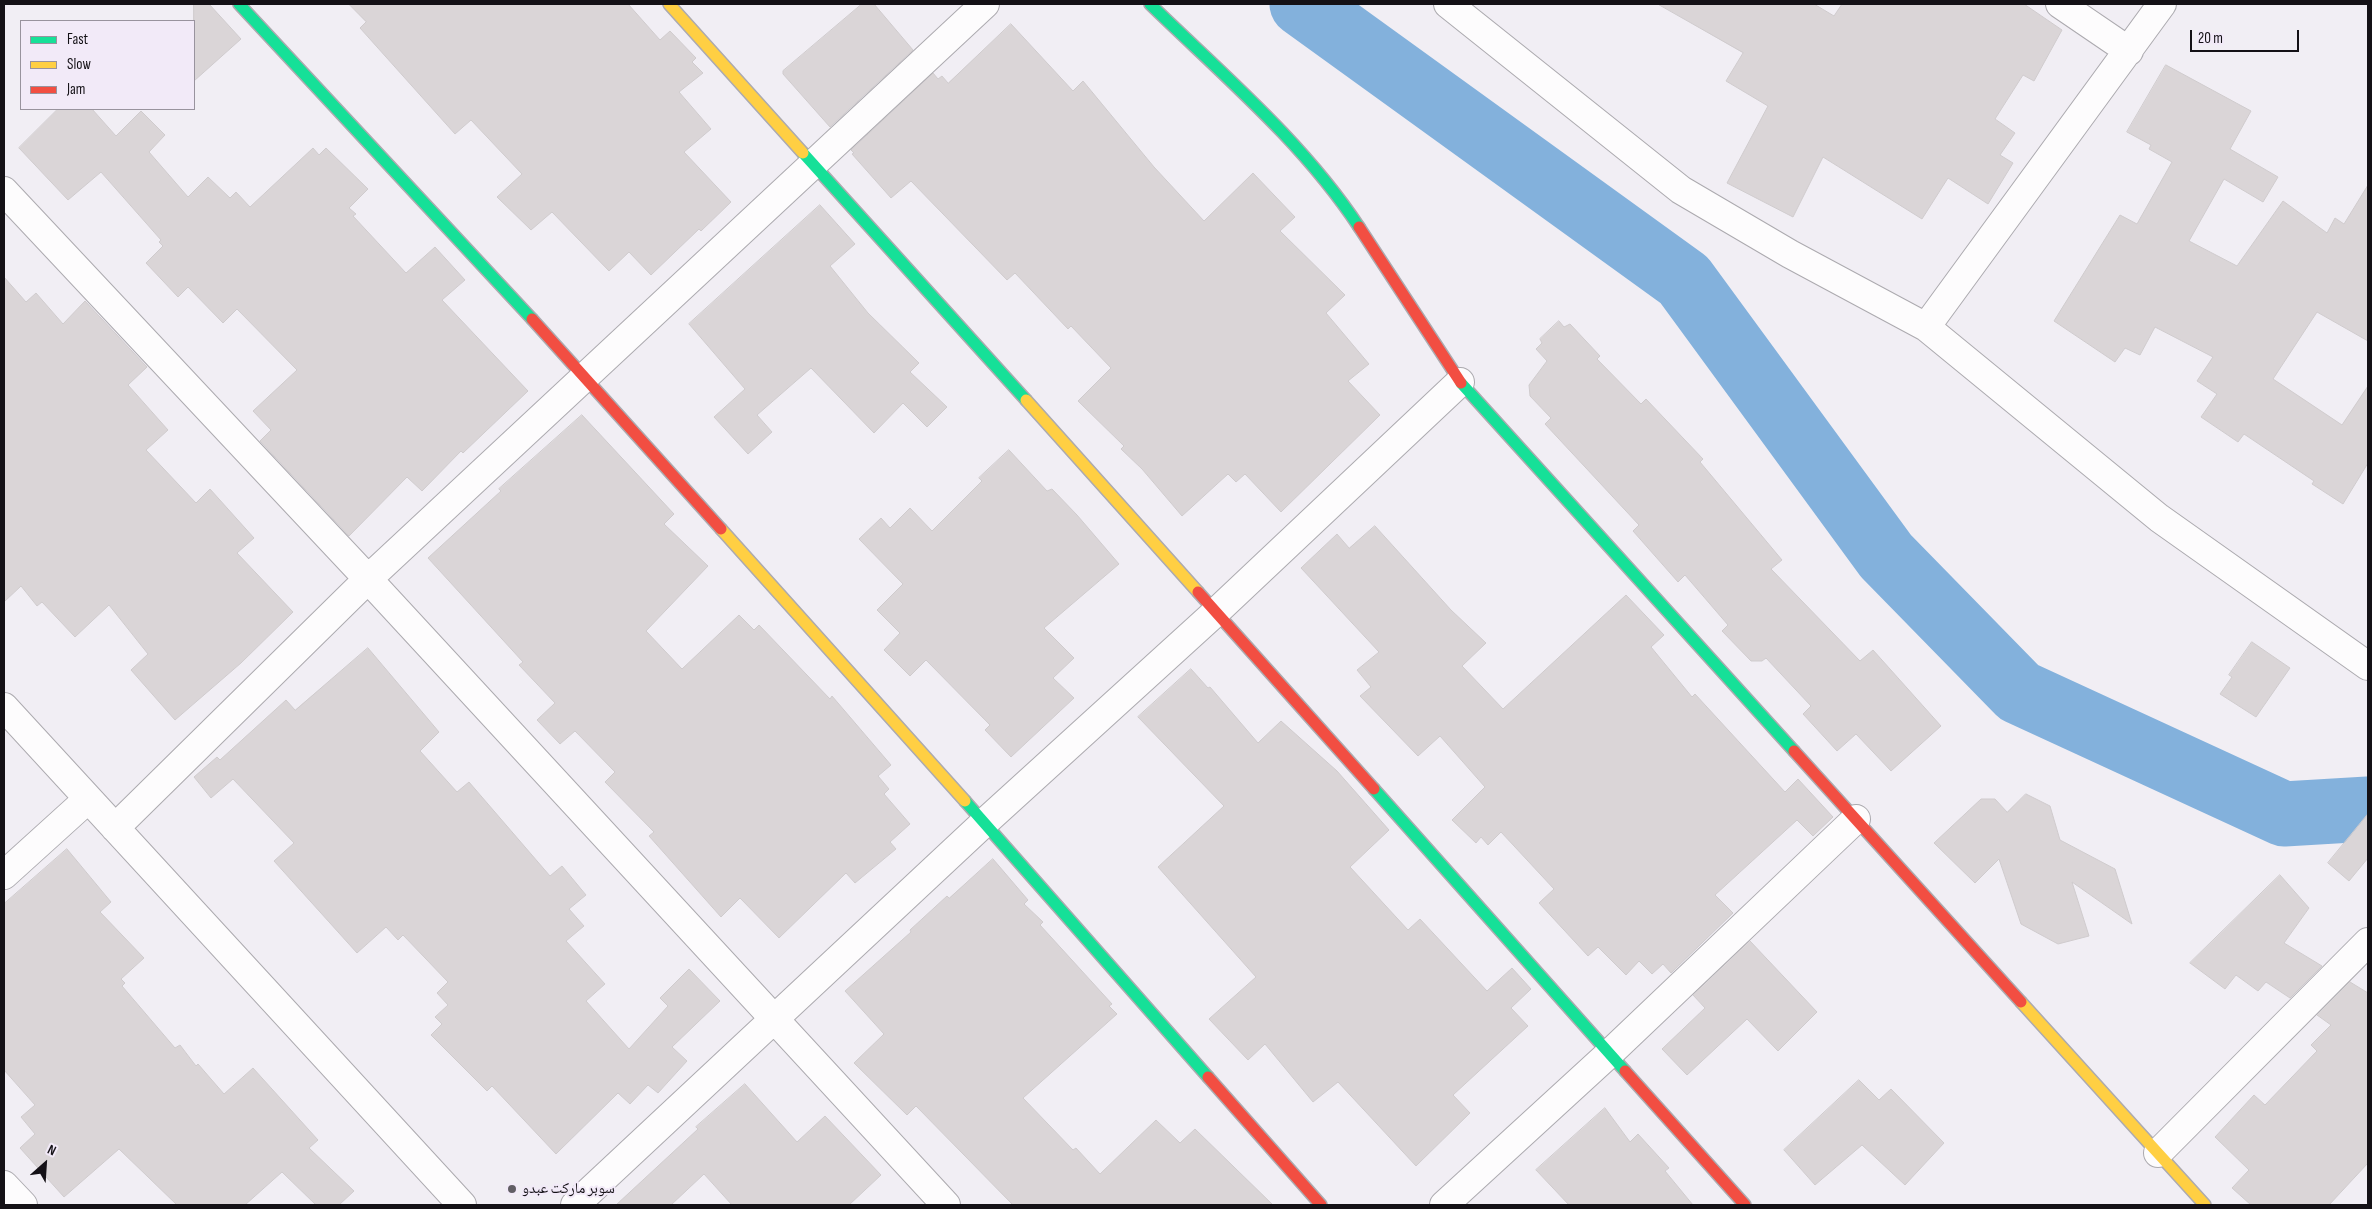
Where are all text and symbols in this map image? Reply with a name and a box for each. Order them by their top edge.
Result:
legend [20,20,195,110]
scale bar [2192,20,2301,52]
text: 20 m [2198,29,2223,48]
text: Fast [67,30,88,49]
text: Slow [67,55,91,74]
text: Jam [67,80,85,99]
north arrow [20,1139,70,1189]
text: N [45,1141,59,1159]
place label: سوبر ماركت عبدو [522,1180,615,1198]
marker: سوبر ماركت عبدو [506,1183,518,1195]

